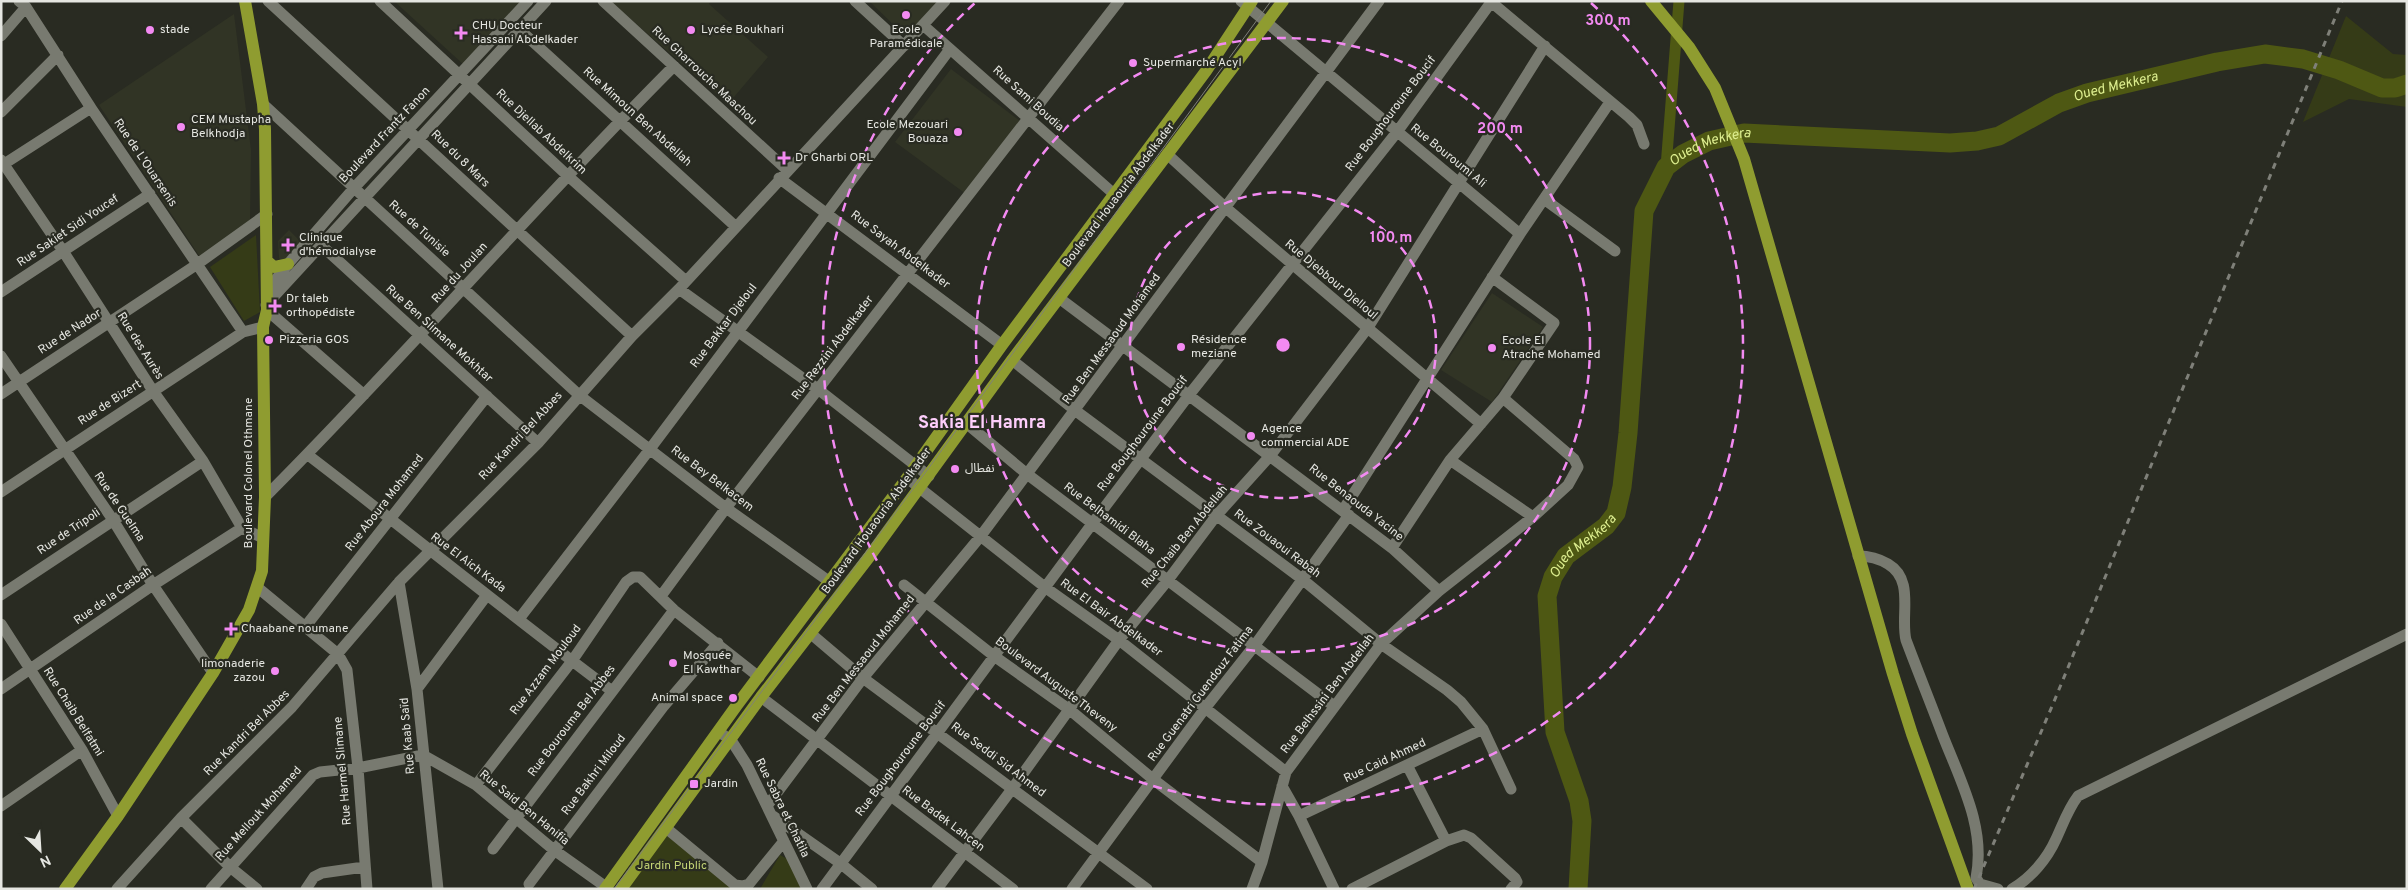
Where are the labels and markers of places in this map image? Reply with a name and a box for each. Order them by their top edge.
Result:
marker: Ecole Paramédicale [900,9,912,21]
place label: CHU Docteur Hassani Abdelkader [472,18,578,48]
place label: stade [160,22,190,38]
place label: Lycée Boukhari [701,22,784,38]
place label: Ecole Paramédicale [869,22,943,52]
marker: stade [144,24,156,36]
marker: Lycée Boukhari [685,24,697,36]
marker: CHU Docteur Hassani Abdelkader [454,26,468,40]
place label: Supermarché Acyl [1143,55,1242,71]
marker: Supermarché Acyl [1127,57,1139,69]
place label: CEM Mustapha Belkhodja [191,112,271,142]
place label: Ecole Mezouari Bouaza [866,117,948,147]
marker: CEM Mustapha Belkhodja [175,121,187,133]
marker: Ecole Mezouari Bouaza [952,126,964,138]
place label: Dr Gharbi ORL [795,150,873,166]
marker: Dr Gharbi ORL [777,151,791,165]
place label: Clinique d'hémodialyse [299,230,376,260]
marker: Clinique d'hémodialyse [281,238,295,252]
place label: Dr taleb orthopédiste [286,291,355,321]
marker: Dr taleb orthopédiste [268,299,282,313]
place label: Pizzeria GOS [279,332,349,348]
place label: Résidence meziane [1191,332,1247,362]
place label: Ecole El Atrache Mohamed [1502,333,1601,363]
marker: Pizzeria GOS [263,334,275,346]
centre of rings [1274,336,1292,354]
marker: Résidence meziane [1175,341,1187,353]
marker: Ecole El Atrache Mohamed [1486,342,1498,354]
place label: Agence commercial ADE [1261,421,1349,451]
marker: Agence commercial ADE [1245,430,1257,442]
place label: نفطال [965,461,995,477]
marker: نفطال [949,463,961,475]
place label: Chaabane noumane [241,621,348,637]
marker: Chaabane noumane [225,623,237,635]
place label: Mosquée El Kawthar [683,648,741,678]
place label: limonaderie zazou [201,656,265,686]
marker: Mosquée El Kawthar [667,657,679,669]
marker: limonaderie zazou [269,665,281,677]
place label: Animal space [651,690,723,706]
marker: Animal space [727,692,739,704]
place label: Jardin [704,776,738,792]
marker: Jardin [688,778,700,790]

